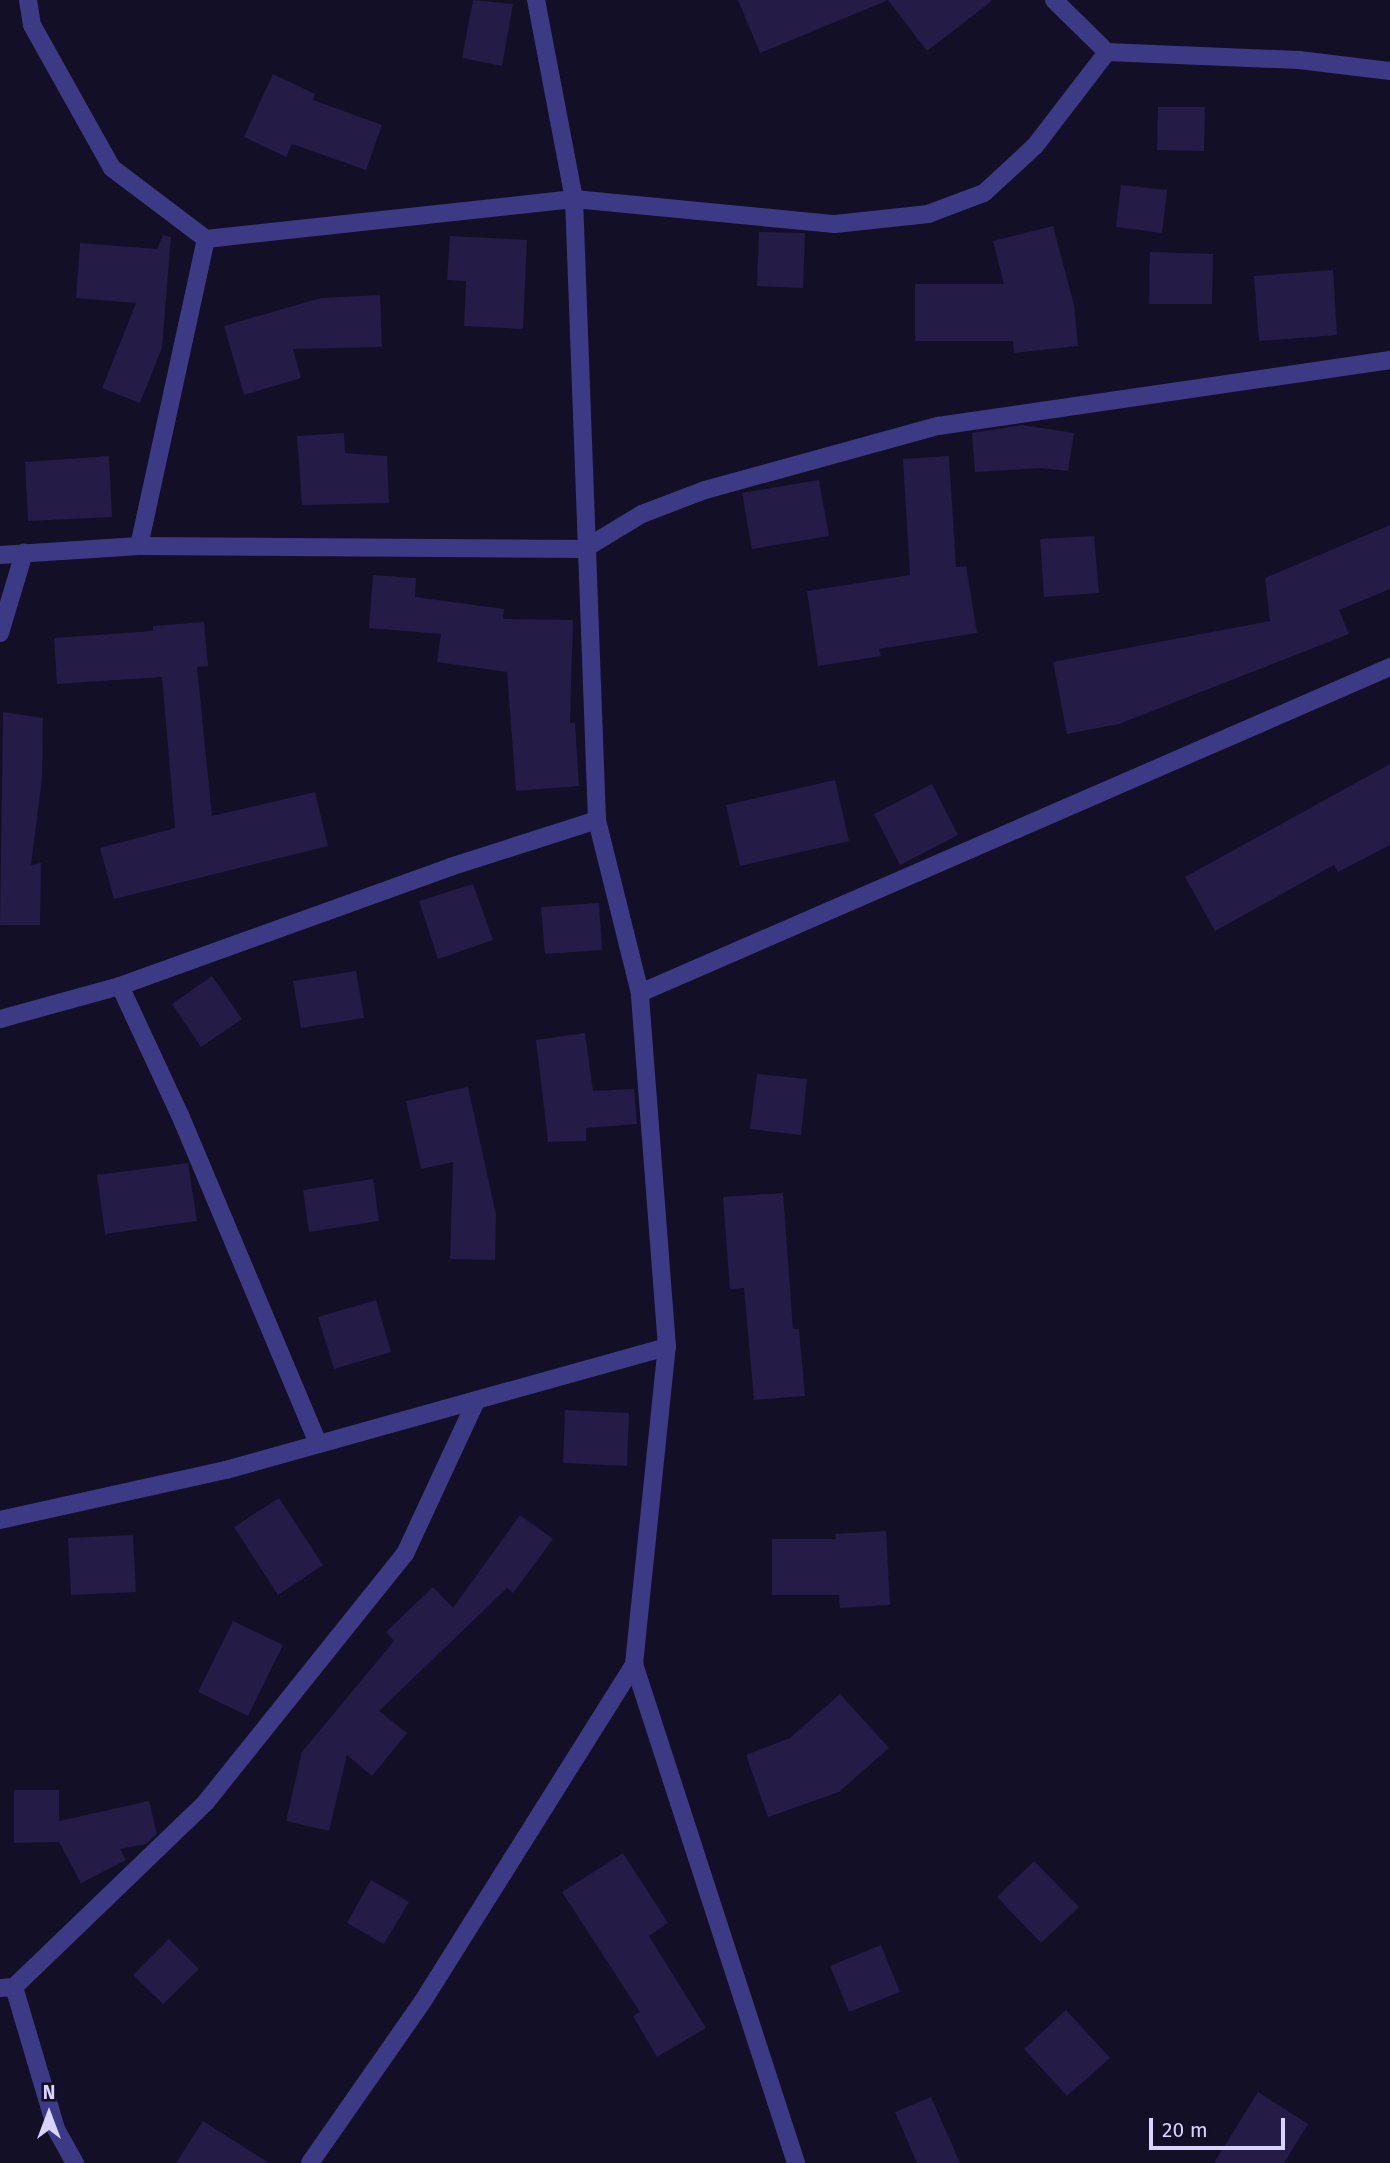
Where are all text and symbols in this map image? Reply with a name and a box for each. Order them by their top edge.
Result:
north arrow [14,2079,84,2149]
text: N [43,2081,55,2104]
scale bar [1152,2104,1288,2148]
text: 20 m [1162,2117,1208,2143]

